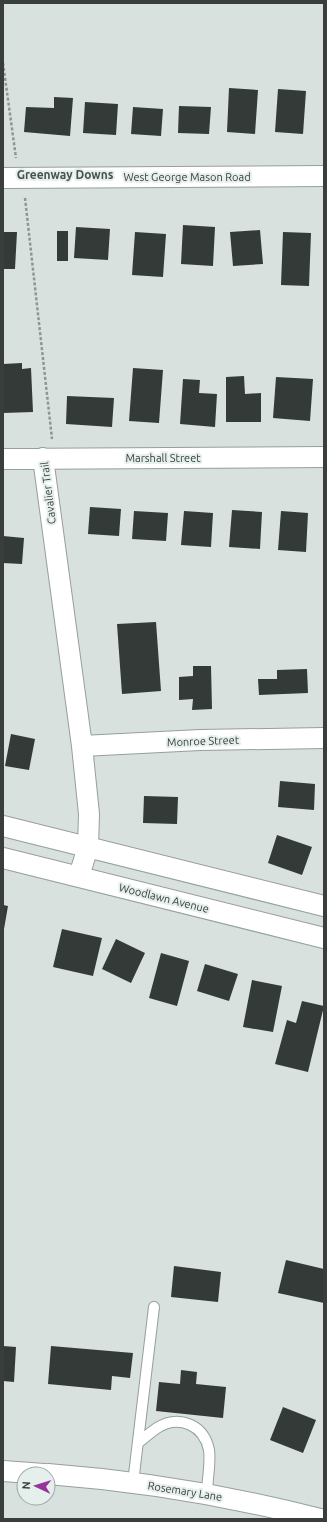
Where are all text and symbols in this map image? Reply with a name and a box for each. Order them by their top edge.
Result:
district label: Greenway Downs [17,168,114,181]
street label: West George Mason Road [123,171,251,183]
street label: Marshall Street [125,452,201,464]
street label: Cavalier Trail [38,461,58,525]
street label: Monroe Street [167,734,240,748]
street label: Woodlawn Avenue [118,881,210,915]
north arrow [16,1466,56,1506]
street label: Rosemary Lane [147,1479,223,1503]
text: N [20,1481,32,1490]

